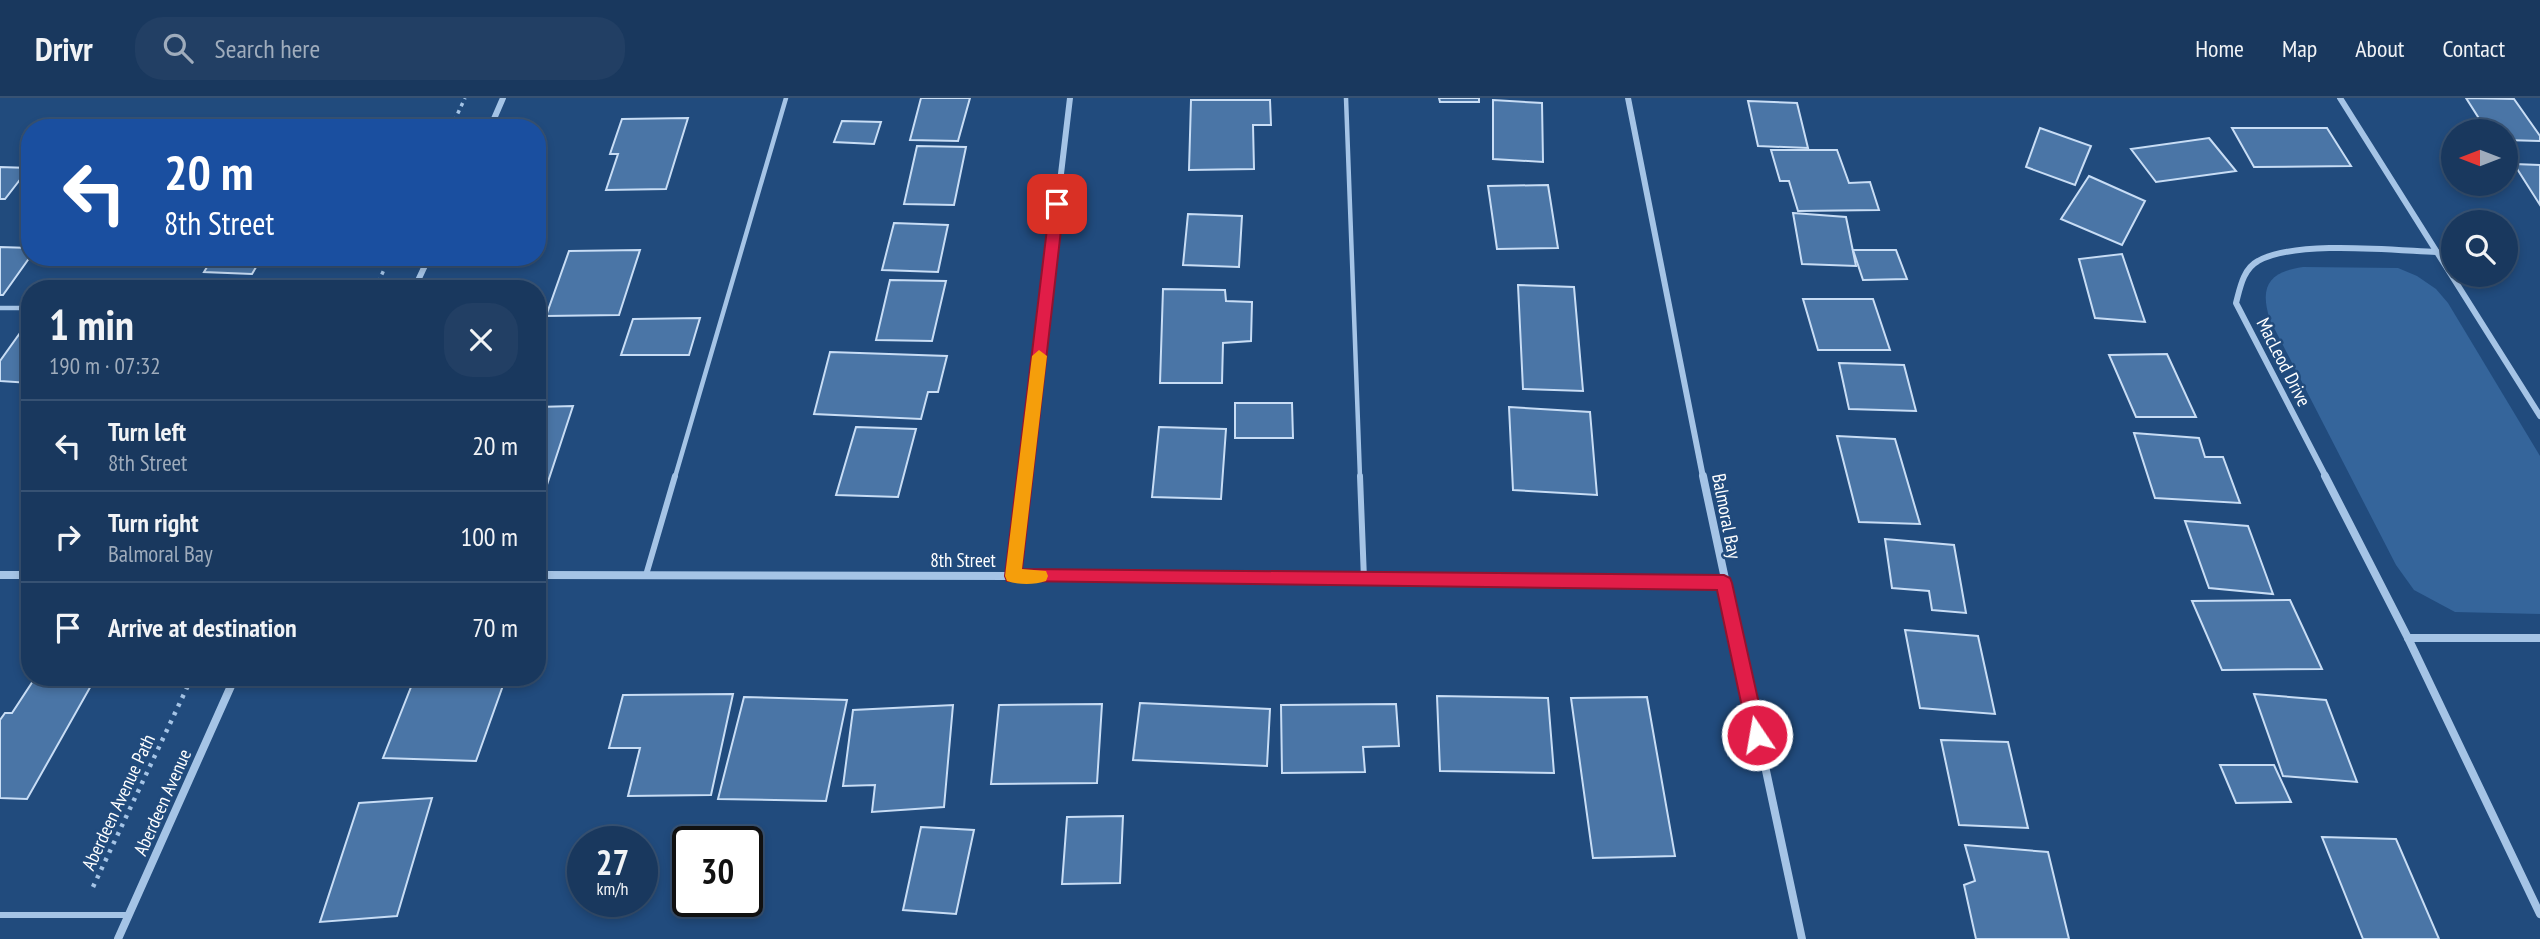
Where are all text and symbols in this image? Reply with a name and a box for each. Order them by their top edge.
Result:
search box [135,17,625,80]
text: Drivr [35,27,93,70]
icon: search [159,29,197,67]
text: Search here [215,32,320,65]
text: Home [2195,33,2244,64]
text: Map [2282,33,2317,64]
text: About [2355,33,2404,64]
text: Contact [2442,33,2505,64]
north arrow [2441,119,2518,196]
map controls [2441,119,2518,287]
text: 20 m [164,140,253,204]
icon: left [49,147,140,238]
pin [1027,174,1087,234]
icon: arrive [1038,185,1076,223]
text: 8th Street [164,202,274,244]
button: search [2441,210,2518,287]
text: 1 min [49,297,134,352]
button: close [444,303,518,377]
street label: MacLeod Drive [2251,314,2317,410]
text: 190 m · 07:32 [49,351,161,380]
text: Turn left [108,415,186,448]
icon: left [49,427,87,465]
text: 20 m [472,429,518,462]
text: 8th Street [108,448,187,477]
street label: Balmoral Bay [1707,471,1747,562]
text: Turn right [108,506,199,539]
icon: right [49,518,87,556]
text: 100 m [460,520,518,553]
text: Balmoral Bay [108,539,213,568]
street label: 8th Street [930,548,997,572]
icon: arrive [49,609,87,647]
text: Arrive at destination [108,611,297,644]
text: 70 m [472,611,518,644]
position arrow [1720,698,1794,772]
street label: Aberdeen Avenue Path [76,730,160,874]
street label: Aberdeen Avenue [128,745,196,859]
speed limit sign: 30 [672,826,763,917]
text: 27 [596,839,629,885]
text: km/h [597,877,628,900]

